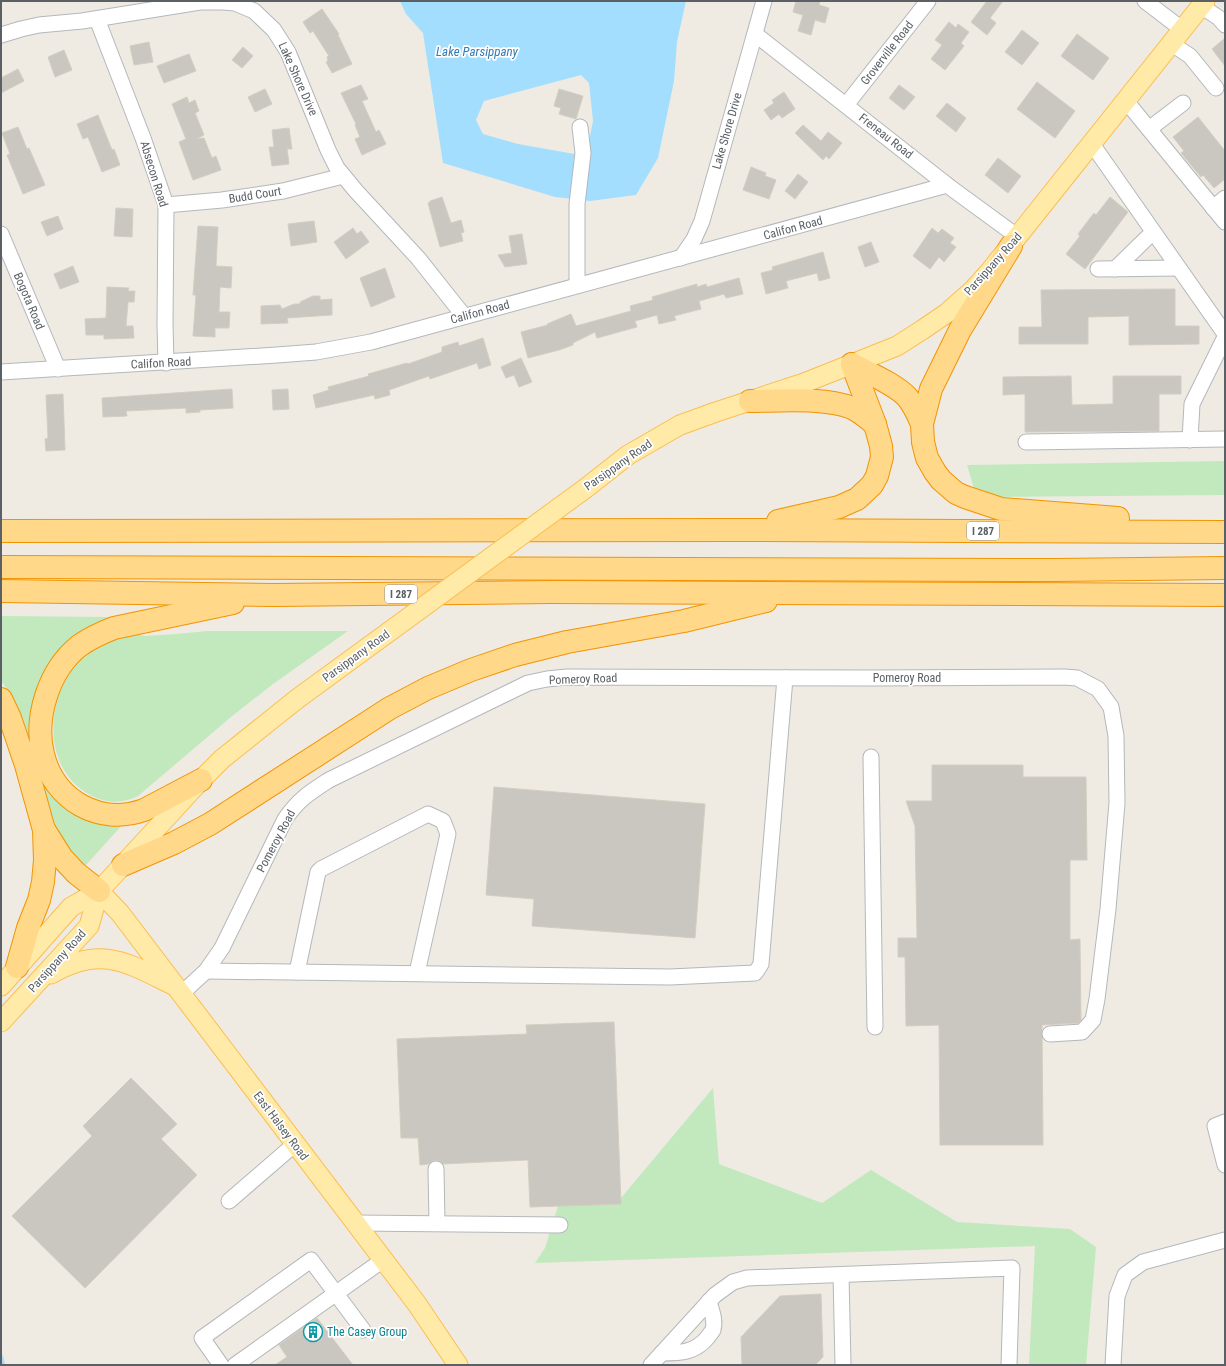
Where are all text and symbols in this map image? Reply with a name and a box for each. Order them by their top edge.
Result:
street label: Groverville Road [858,18,916,88]
street label: Lake Shore Drive [276,40,321,118]
water label: Lake Parsippany [436,44,519,59]
street label: Lake Shore Drive [709,91,745,171]
street label: Freneau Road [856,111,916,161]
street label: Absecon Road [137,139,171,209]
street label: Budd Court [228,184,283,206]
street label: Califon Road [762,213,824,243]
street label: Parsippany Road [961,230,1025,298]
street label: Bogota Road [11,270,47,332]
street label: Califon Road [449,297,511,327]
street label: Califon Road [130,354,192,372]
street label: Parsippany Road [581,436,655,494]
road number: I 287 [967,522,999,540]
road number: I 287 [385,585,417,603]
street label: Parsippany Road [320,627,392,685]
street label: Pomeroy Road [548,671,618,687]
street label: Pomeroy Road [873,671,941,685]
street label: Pomeroy Road [254,807,298,875]
street label: Parsippany Road [25,927,89,995]
street label: East Halsey Road [251,1089,311,1163]
building icon: The Casey Group [302,1321,324,1343]
place label: The Casey Group [327,1325,407,1339]

